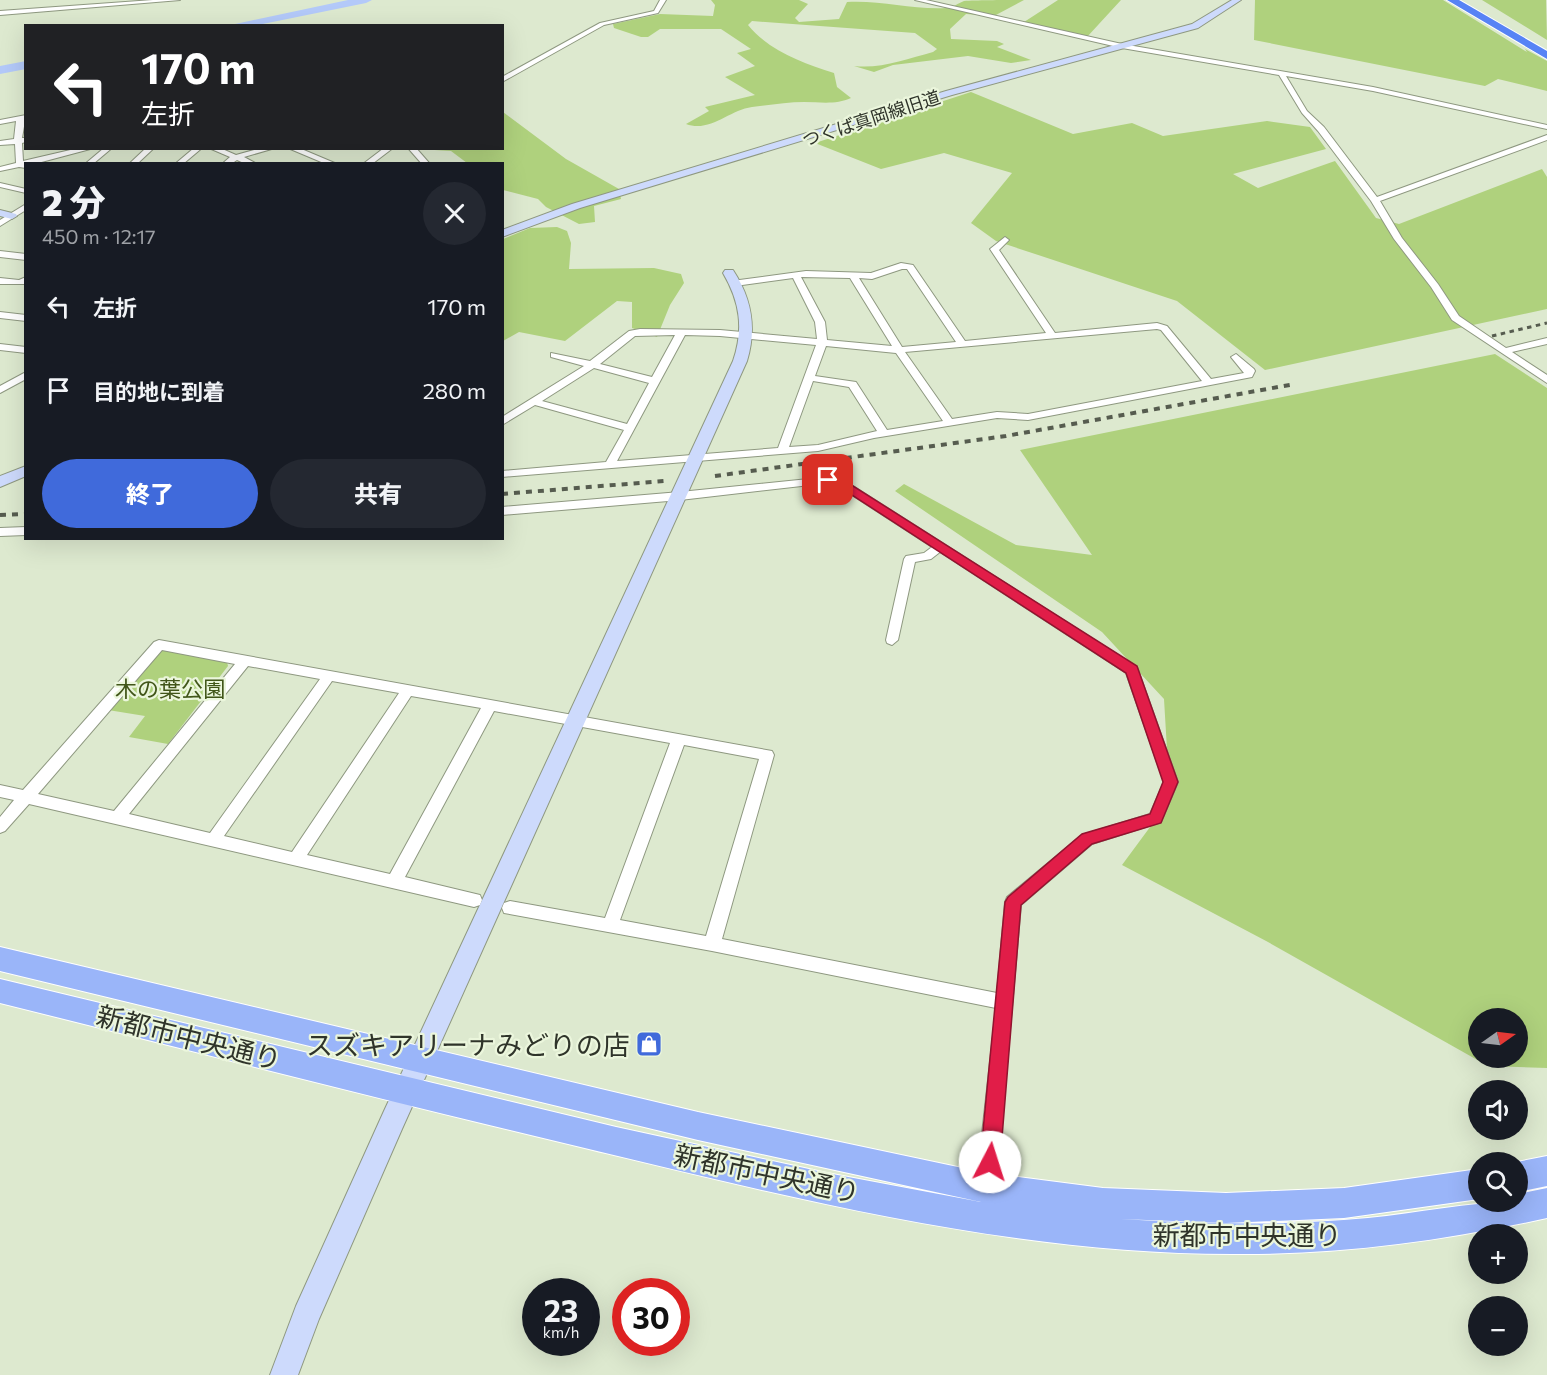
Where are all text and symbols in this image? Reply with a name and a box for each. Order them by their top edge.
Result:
text: 170 m [141,41,255,93]
icon: left [42,48,120,126]
street label: つくば真岡線旧道 [799,85,943,151]
text: 左折 [141,97,195,130]
text: 2 分 [42,179,106,223]
button: close [423,182,486,245]
text: 450 m · 12:17 [42,224,156,248]
icon: left [42,290,75,323]
text: 170 m [427,293,486,320]
text: 左折 [93,294,137,321]
icon: arrive [42,374,75,407]
text: 280 m [423,377,486,404]
text: 目的地に到着 [93,378,225,405]
pin [802,454,853,505]
button: 終了 [42,459,258,528]
button: 共有 [270,459,486,528]
icon: arrive [811,463,844,496]
park label: 木の葉公園 [115,675,225,702]
street label: 新都市中央通り [93,998,285,1076]
north arrow [1468,1008,1528,1068]
map controls [1468,1008,1528,1356]
place label: スズキアリーナみどりの店 [306,1028,630,1061]
shop icon: スズキアリーナみどりの店 [634,1029,664,1059]
button: sound [1468,1080,1528,1140]
position arrow [958,1130,1022,1194]
street label: 新都市中央通り [671,1137,863,1209]
button: search [1468,1152,1528,1212]
street label: 新都市中央通り [1153,1218,1342,1251]
button: + [1468,1224,1528,1284]
speed limit sign: 30 [612,1278,690,1356]
text: 23 [544,1291,578,1328]
button: − [1468,1296,1528,1356]
text: km/h [543,1323,579,1341]

